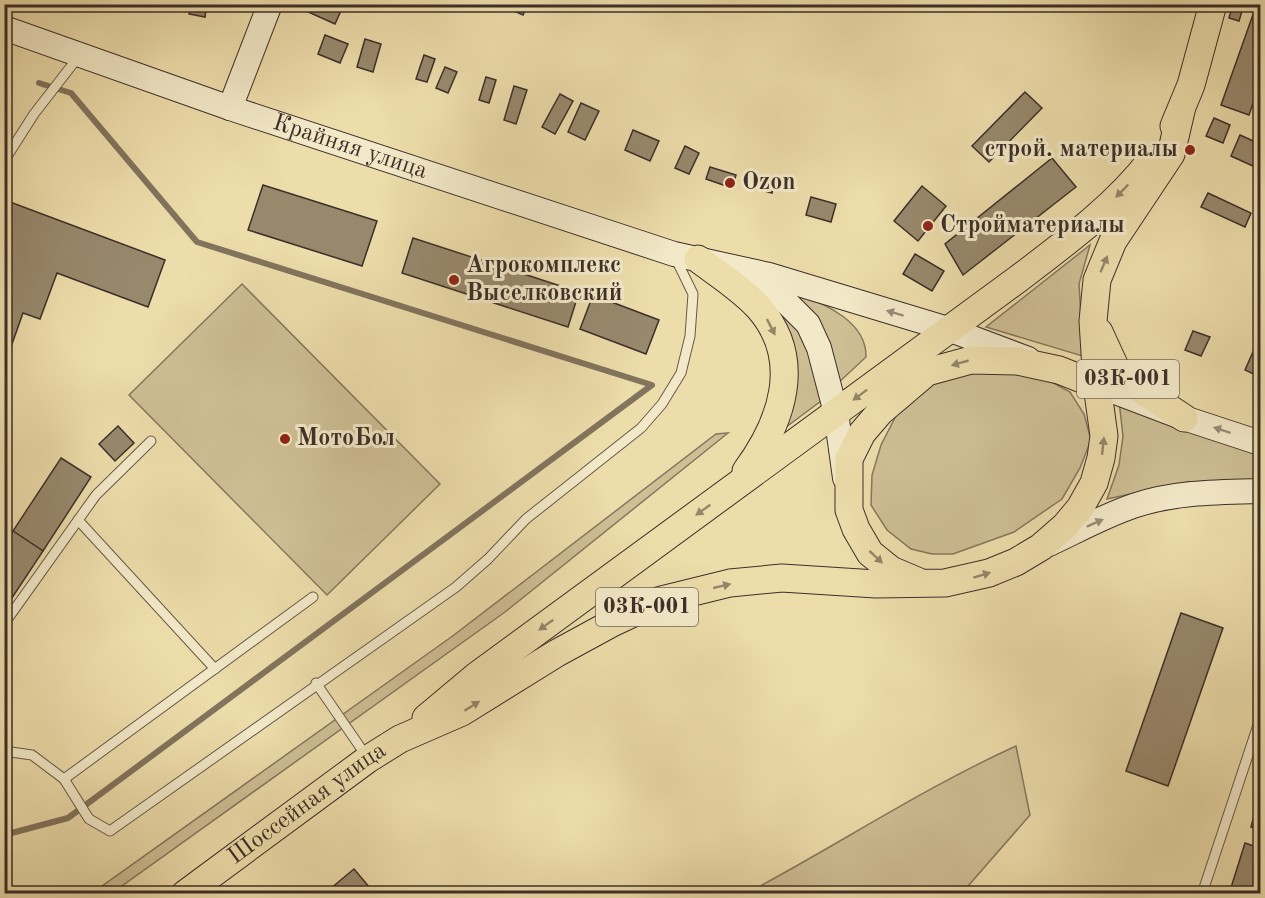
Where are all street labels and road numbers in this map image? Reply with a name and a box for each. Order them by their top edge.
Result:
street label: Крайняя улица [270,111,430,184]
road number: 03К-001 [1077,360,1179,398]
road number: 03К-001 [596,588,698,626]
street label: Шоссейная улица [224,739,391,870]

